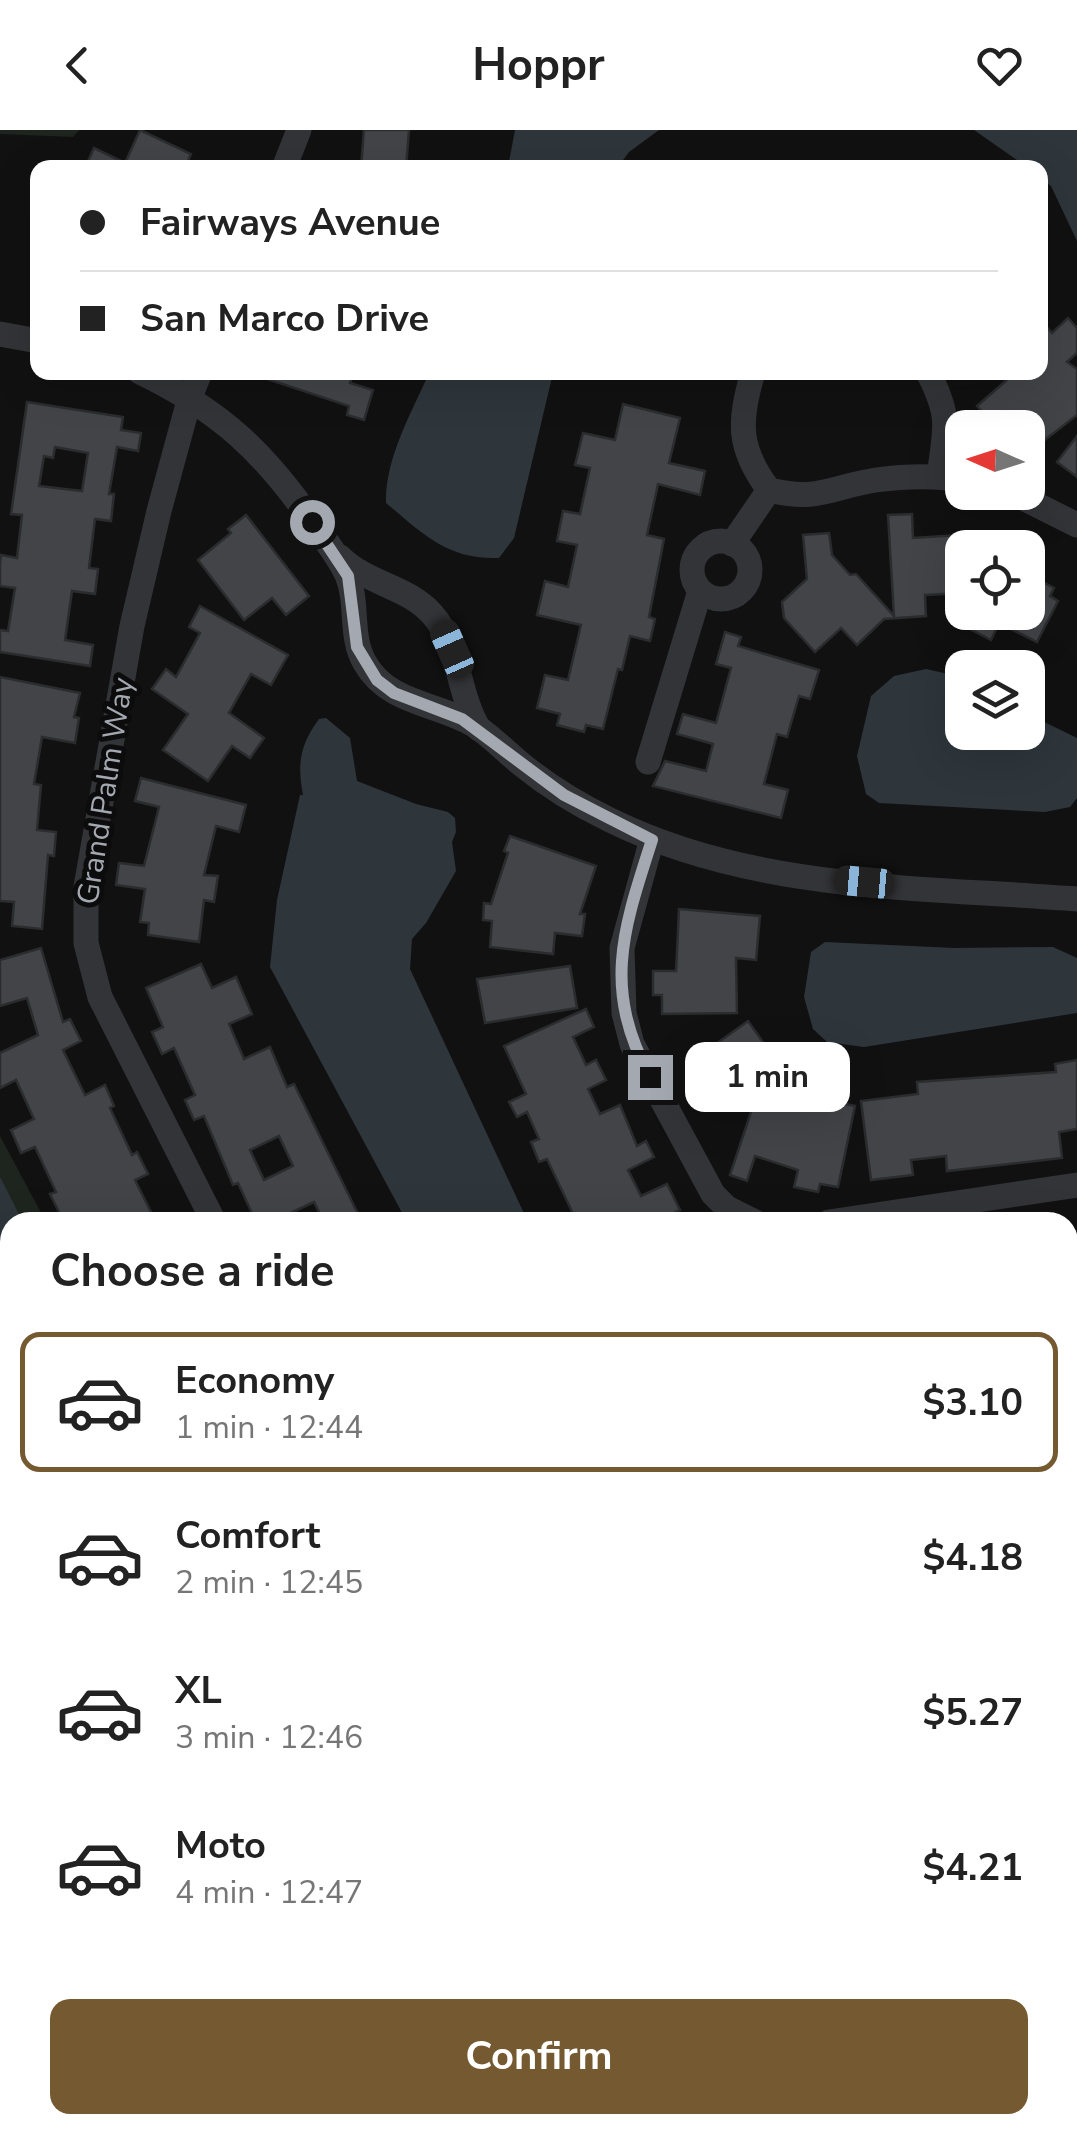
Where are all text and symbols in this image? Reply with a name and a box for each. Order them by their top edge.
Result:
text: Hoppr [472,35,605,96]
icon: back [50,38,105,93]
icon: heart [972,38,1027,93]
text: Fairways Avenue [140,197,440,248]
text: San Marco Drive [140,293,429,344]
north arrow [945,410,1045,510]
map controls [945,410,1045,750]
route start [290,500,335,545]
button: locate [945,530,1045,630]
car [426,615,478,683]
button: layers [945,650,1045,750]
street label: Grand Palm Way [67,674,144,908]
car [833,864,895,900]
callout: 1 min [685,1042,850,1112]
route end [628,1055,673,1100]
text: 1 min [726,1055,809,1098]
text: Choose a ride [50,1241,335,1302]
text: Economy [175,1355,334,1406]
icon: car [55,1357,145,1447]
text: $3.10 [922,1377,1023,1428]
text: 1 min · 12:44 [175,1406,363,1449]
text: Comfort [175,1510,320,1561]
icon: car [55,1512,145,1602]
text: $4.18 [922,1532,1023,1583]
text: 2 min · 12:45 [175,1561,363,1604]
text: XL [175,1665,222,1716]
icon: car [55,1667,145,1757]
text: $5.27 [922,1687,1023,1738]
text: 3 min · 12:46 [175,1716,363,1759]
text: Moto [175,1820,266,1871]
icon: car [55,1822,145,1912]
text: $4.21 [922,1842,1023,1893]
text: 4 min · 12:47 [175,1871,363,1914]
button: Confirm [50,1999,1028,2114]

